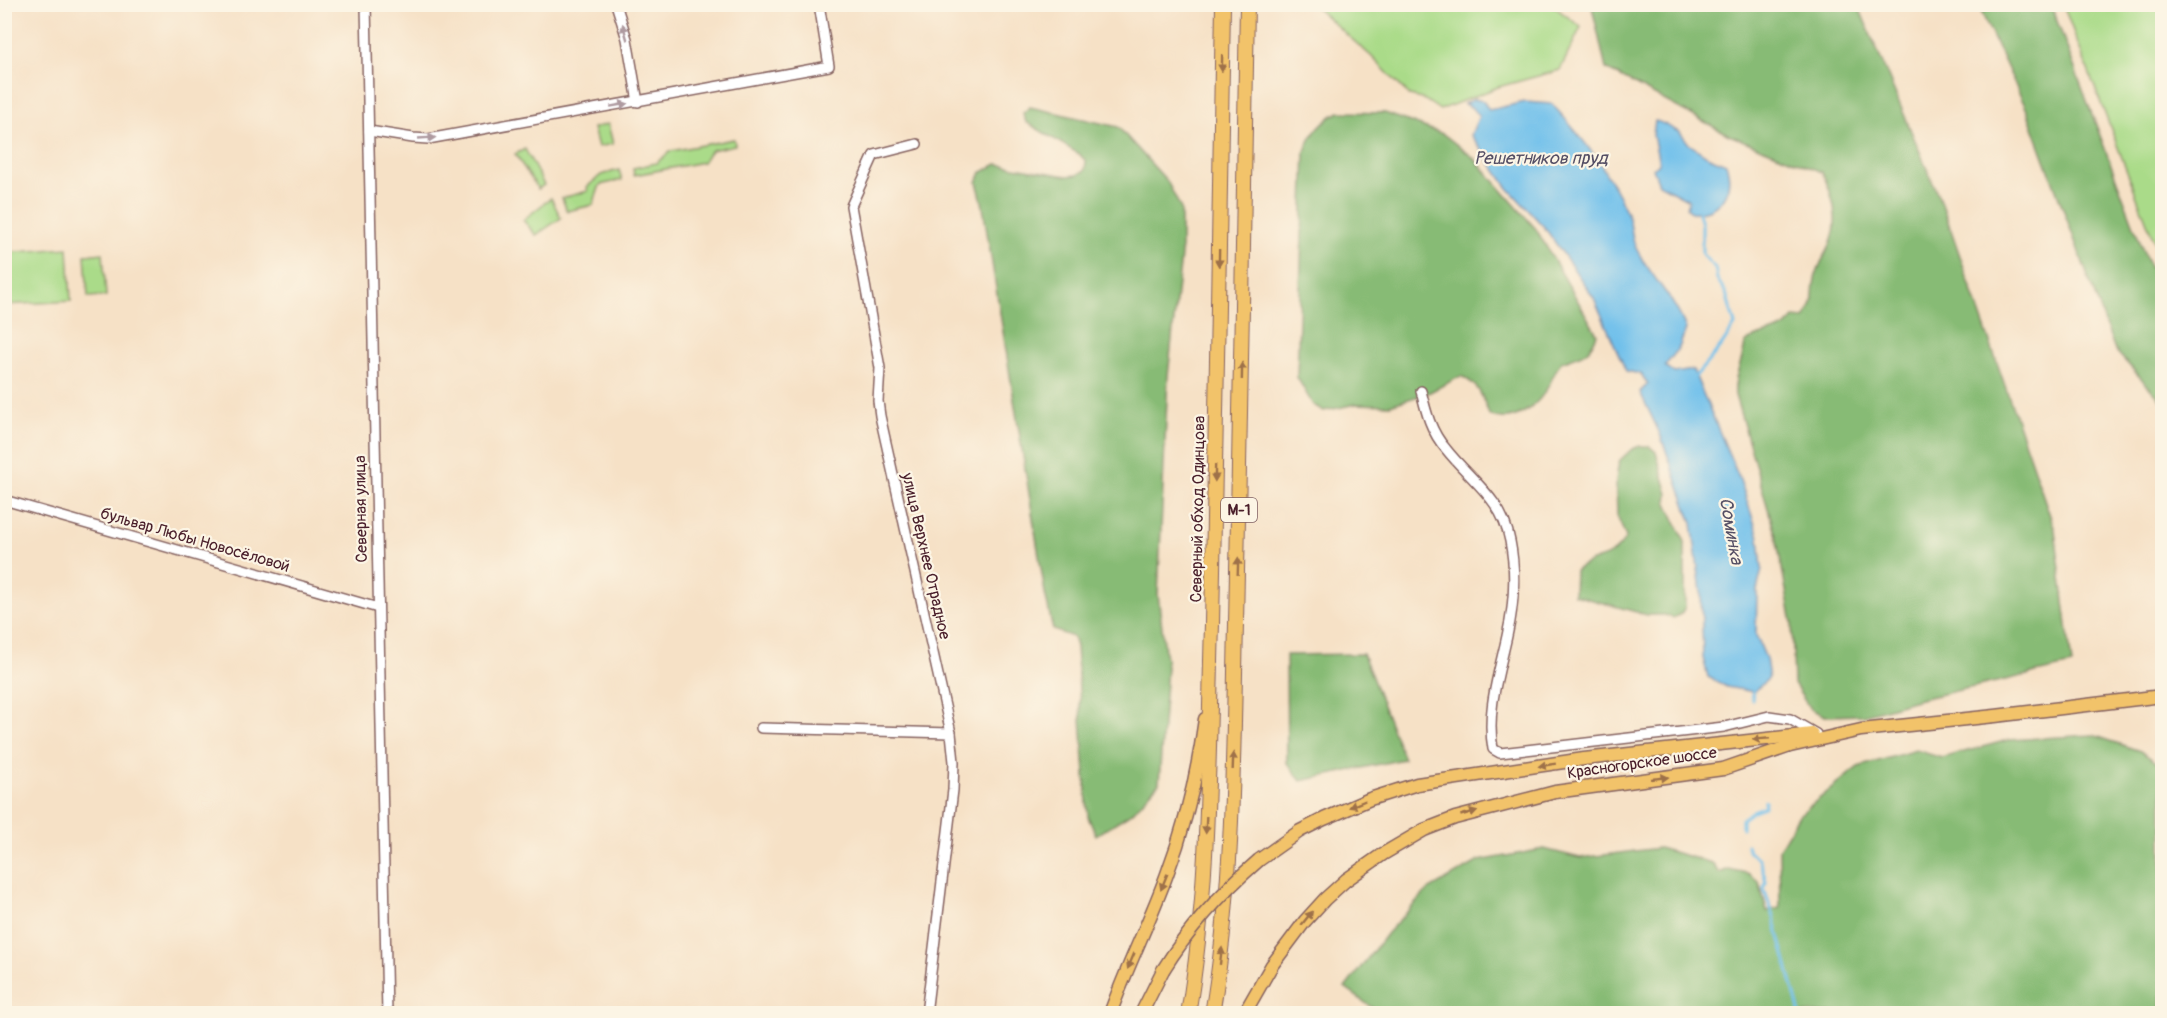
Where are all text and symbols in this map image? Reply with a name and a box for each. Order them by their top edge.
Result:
one-way arrow [620,23,629,41]
one-way arrow [1217,53,1227,72]
one-way arrow [609,100,628,109]
one-way arrow [417,133,436,143]
water label: Решетников пруд [1474,147,1610,170]
one-way arrow [1215,248,1224,267]
one-way arrow [1237,362,1247,381]
street label: Северный обход Одинцова [1186,415,1210,603]
street label: Северная улица [350,455,372,563]
one-way arrow [1211,464,1220,483]
street label: улица Верхнее Отрадное [897,470,955,641]
water label: Соминка [1714,496,1748,568]
road number: М-1 [1221,498,1257,522]
street label: бульвар Любы Новосёловой [98,503,292,577]
one-way arrow [1233,557,1242,576]
one-way arrow [1752,734,1771,744]
street label: Красногорское шоссе [1566,743,1718,783]
one-way arrow [1228,752,1237,771]
one-way arrow [1537,760,1556,769]
one-way arrow [1651,773,1670,783]
one-way arrow [1348,800,1365,809]
one-way arrow [1460,808,1478,818]
one-way arrow [1201,815,1210,834]
one-way arrow [1159,873,1168,891]
one-way arrow [1301,910,1314,926]
one-way arrow [1216,946,1226,965]
one-way arrow [1126,952,1135,970]

